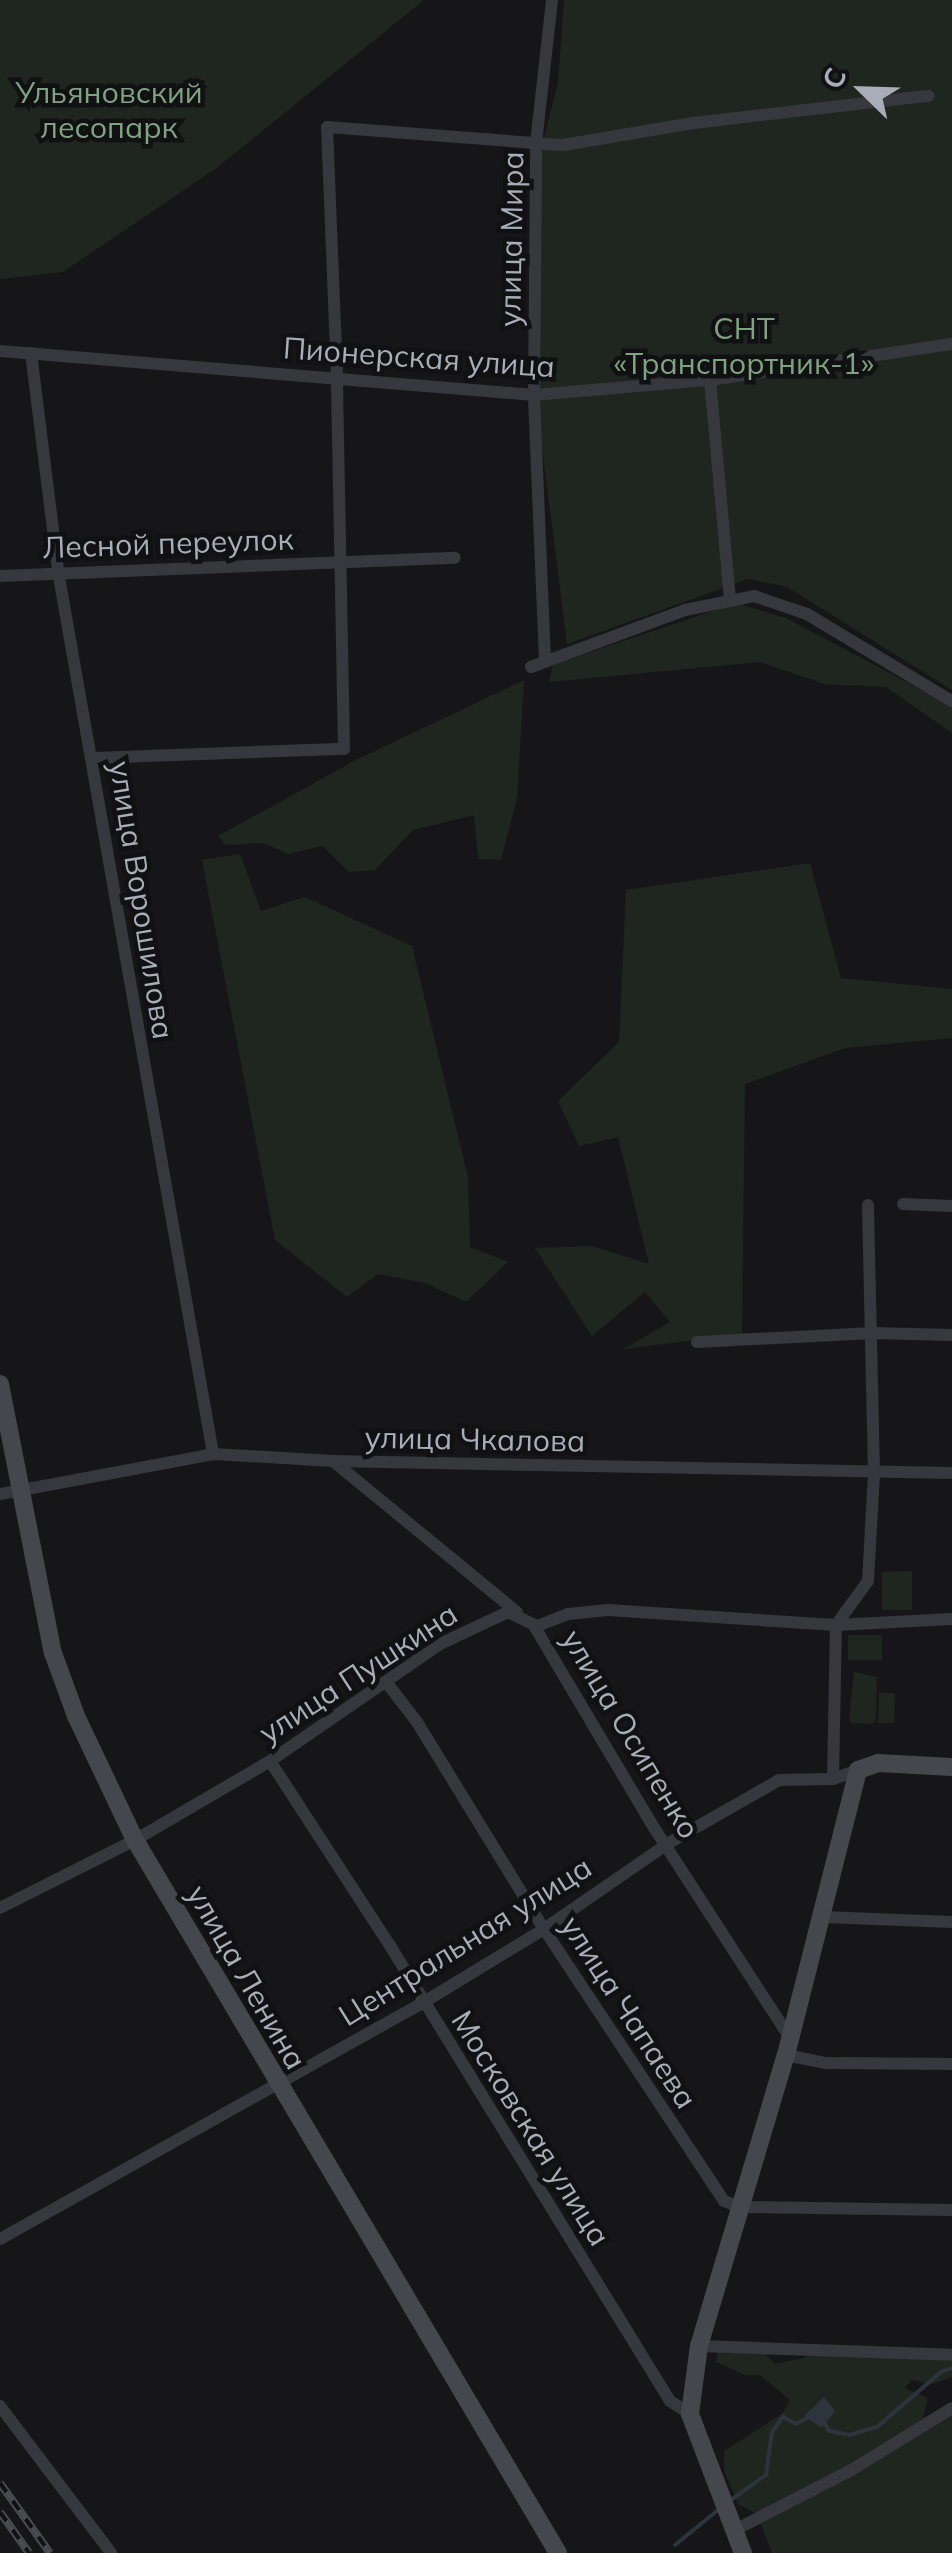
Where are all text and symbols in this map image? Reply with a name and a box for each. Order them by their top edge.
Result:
north arrow [812,40,912,140]
text: С [814,62,854,94]
park label: Ульяновский лесопарк [15,74,203,144]
street label: улица Мира [491,151,531,327]
park label: СНТ «Транспортник-1» [614,310,874,380]
street label: Пионерская улица [282,330,556,384]
street label: Лесной переулок [42,521,294,565]
street label: улица Ворошилова [102,758,182,1042]
street label: улица Чкалова [364,1419,586,1459]
street label: улица Пушкина [252,1595,464,1751]
street label: улица Осипенко [554,1623,708,1845]
street label: Центральная улица [332,1849,598,2033]
street label: улица Ленина [180,1878,314,2076]
street label: улица Чапаева [553,1909,705,2115]
street label: Московская улица [444,2004,618,2252]

